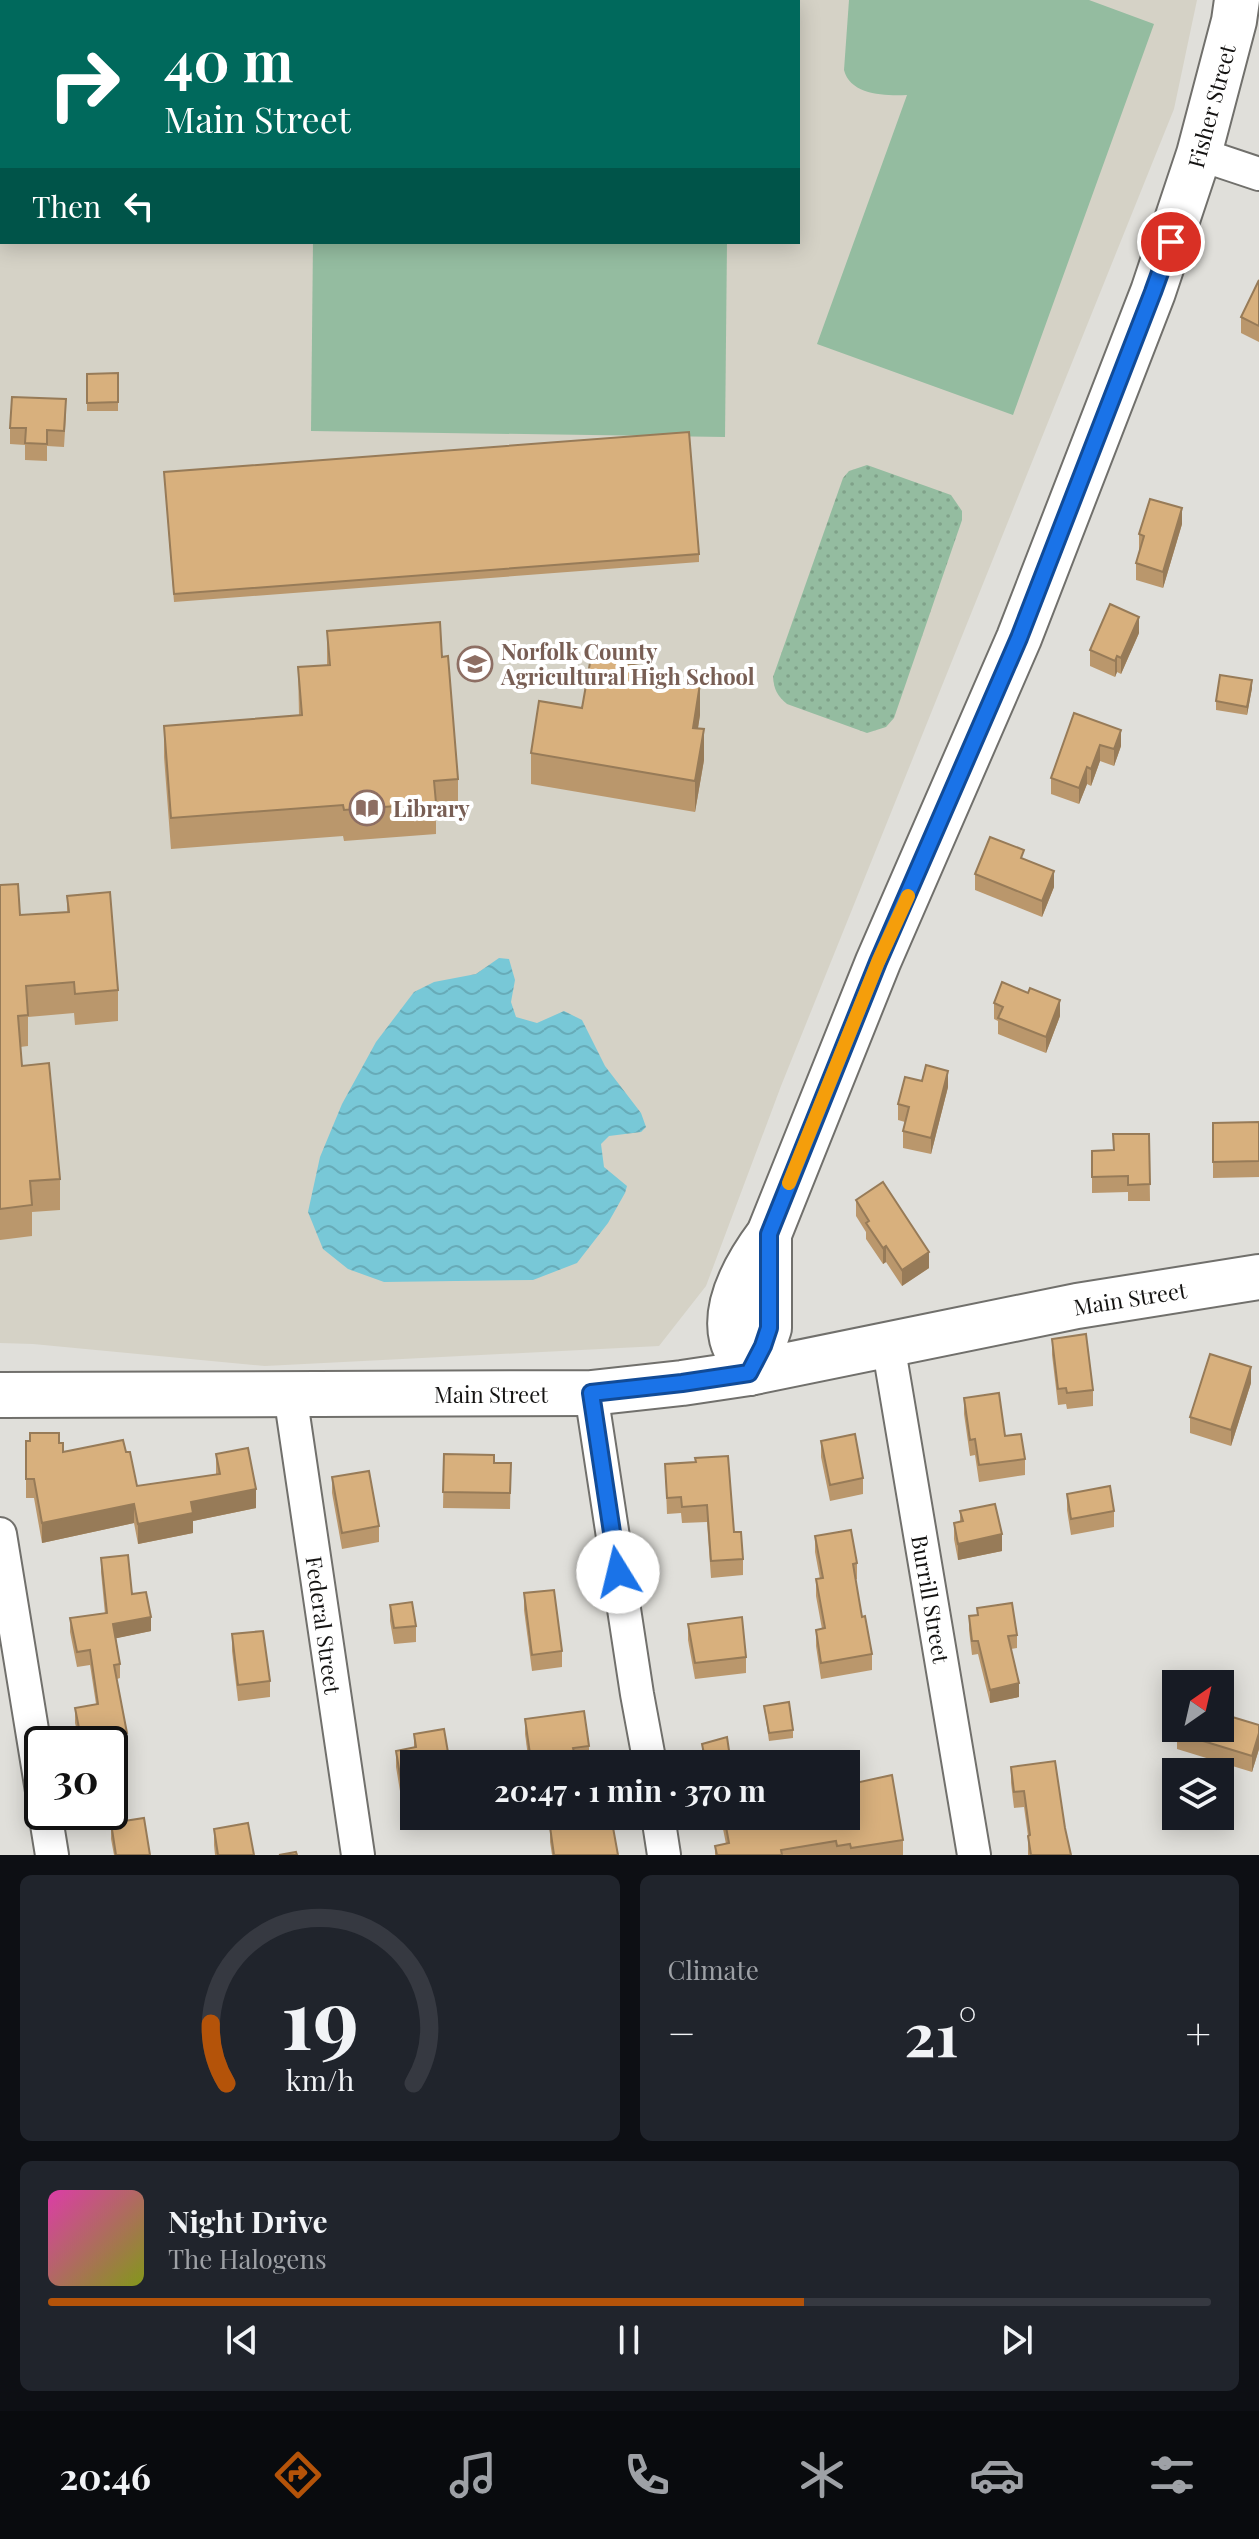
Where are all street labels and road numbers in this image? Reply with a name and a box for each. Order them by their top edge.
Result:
street label: Fisher Street [1180,40,1242,171]
street label: Main Street [1071,1274,1190,1322]
street label: Main Street [434,1379,549,1409]
street label: Burrill Street [905,1533,957,1667]
street label: Federal Street [299,1554,349,1697]

